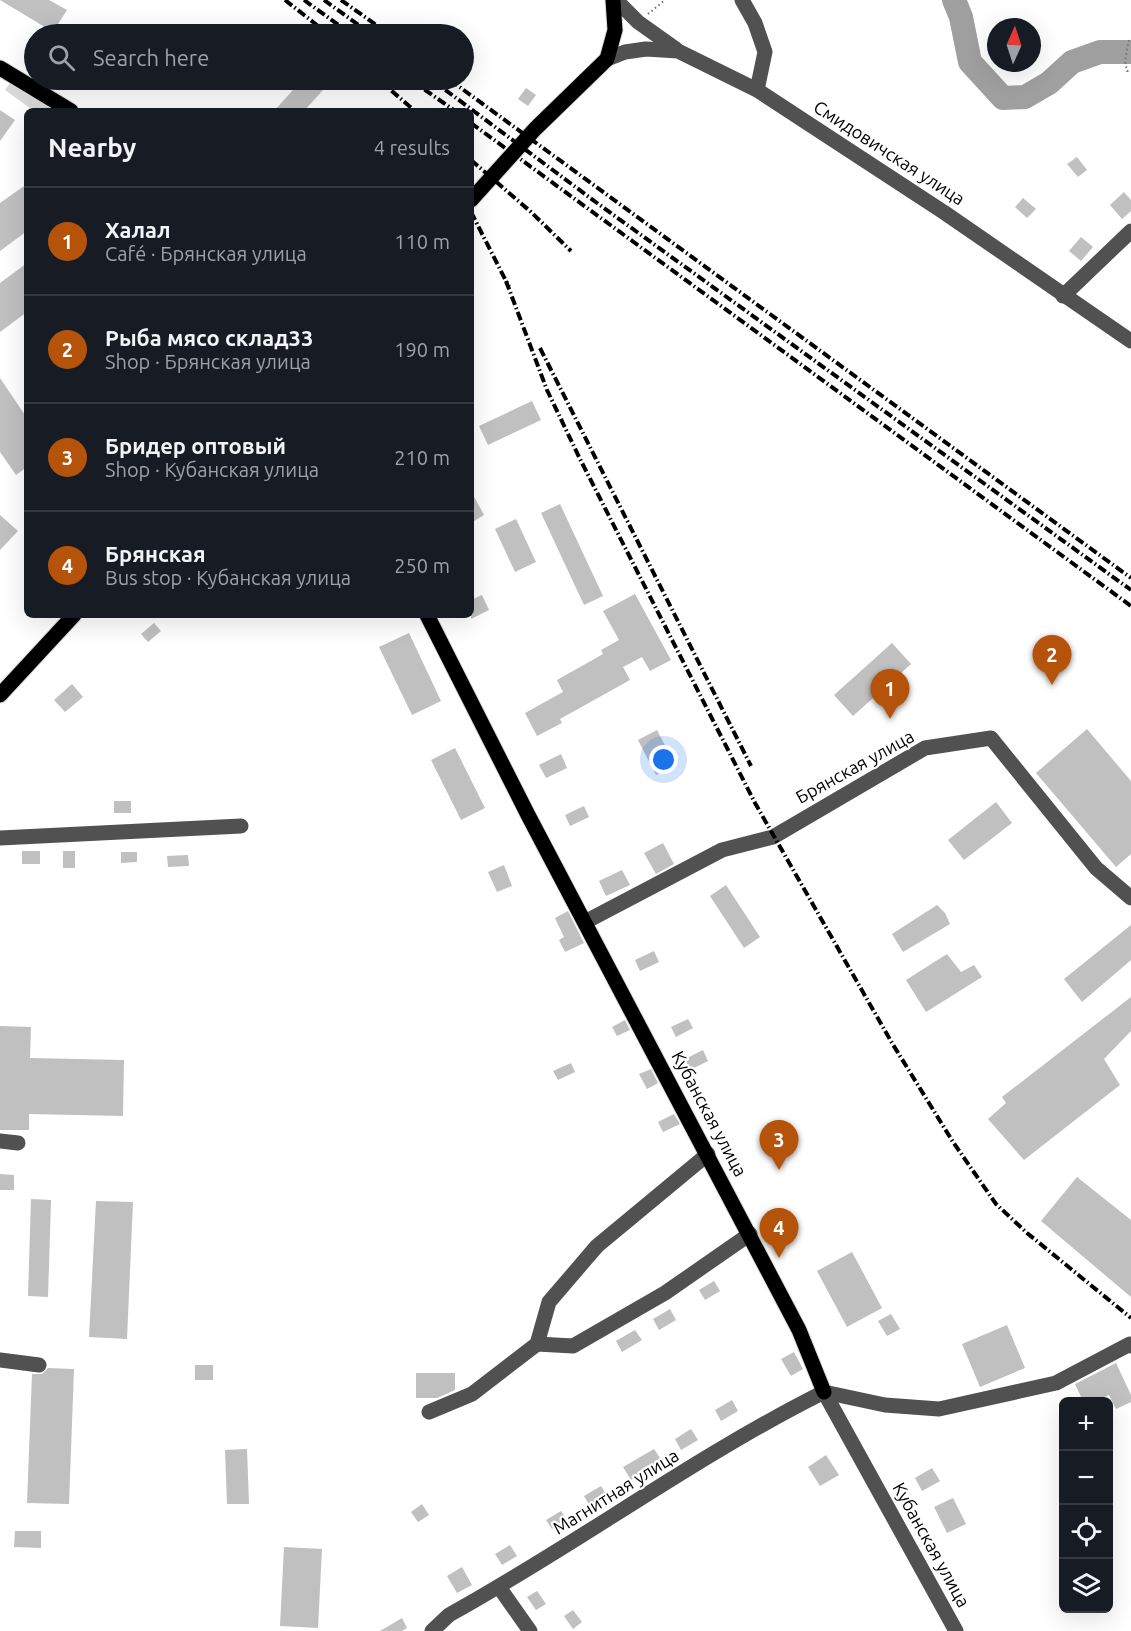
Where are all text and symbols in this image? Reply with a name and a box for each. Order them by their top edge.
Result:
north arrow [987,18,1041,72]
search box [24,24,474,90]
icon: search [45,41,78,74]
text: Search here [93,45,209,70]
street label: Смидовичская улица [810,96,969,208]
text: Nearby [48,133,136,162]
text: 4 results [374,136,450,159]
text: Халал [105,217,171,242]
text: 1 [62,230,73,253]
text: 110 m [394,230,450,253]
text: Café · Брянская улица [105,242,307,265]
text: Рыба мясо склад33 [105,325,313,350]
text: 2 [62,338,73,361]
text: 190 m [394,338,450,361]
text: Shop · Брянская улица [105,350,311,373]
text: Бридер оптовый [105,433,286,458]
text: 3 [62,446,73,469]
text: 210 m [394,446,450,469]
text: Shop · Кубанская улица [105,458,319,481]
text: Брянская [105,541,206,566]
text: 4 [62,554,73,577]
text: 250 m [394,554,450,577]
text: Bus stop · Кубанская улица [105,566,351,589]
pin: 2 [1032,636,1072,685]
pin: 1 [870,670,910,719]
street label: Брянская улица [792,725,917,807]
your location [649,745,678,774]
street label: Кубанская улица [668,1047,751,1180]
pin: 3 [760,1120,798,1170]
pin: 4 [760,1208,798,1258]
map controls [1059,1397,1113,1613]
button: + [1059,1397,1113,1451]
street label: Магнитная улица [549,1444,682,1538]
button: − [1059,1451,1113,1505]
street label: Кубанская улица [889,1479,974,1610]
button: locate [1059,1505,1113,1559]
button: layers [1059,1559,1113,1613]

